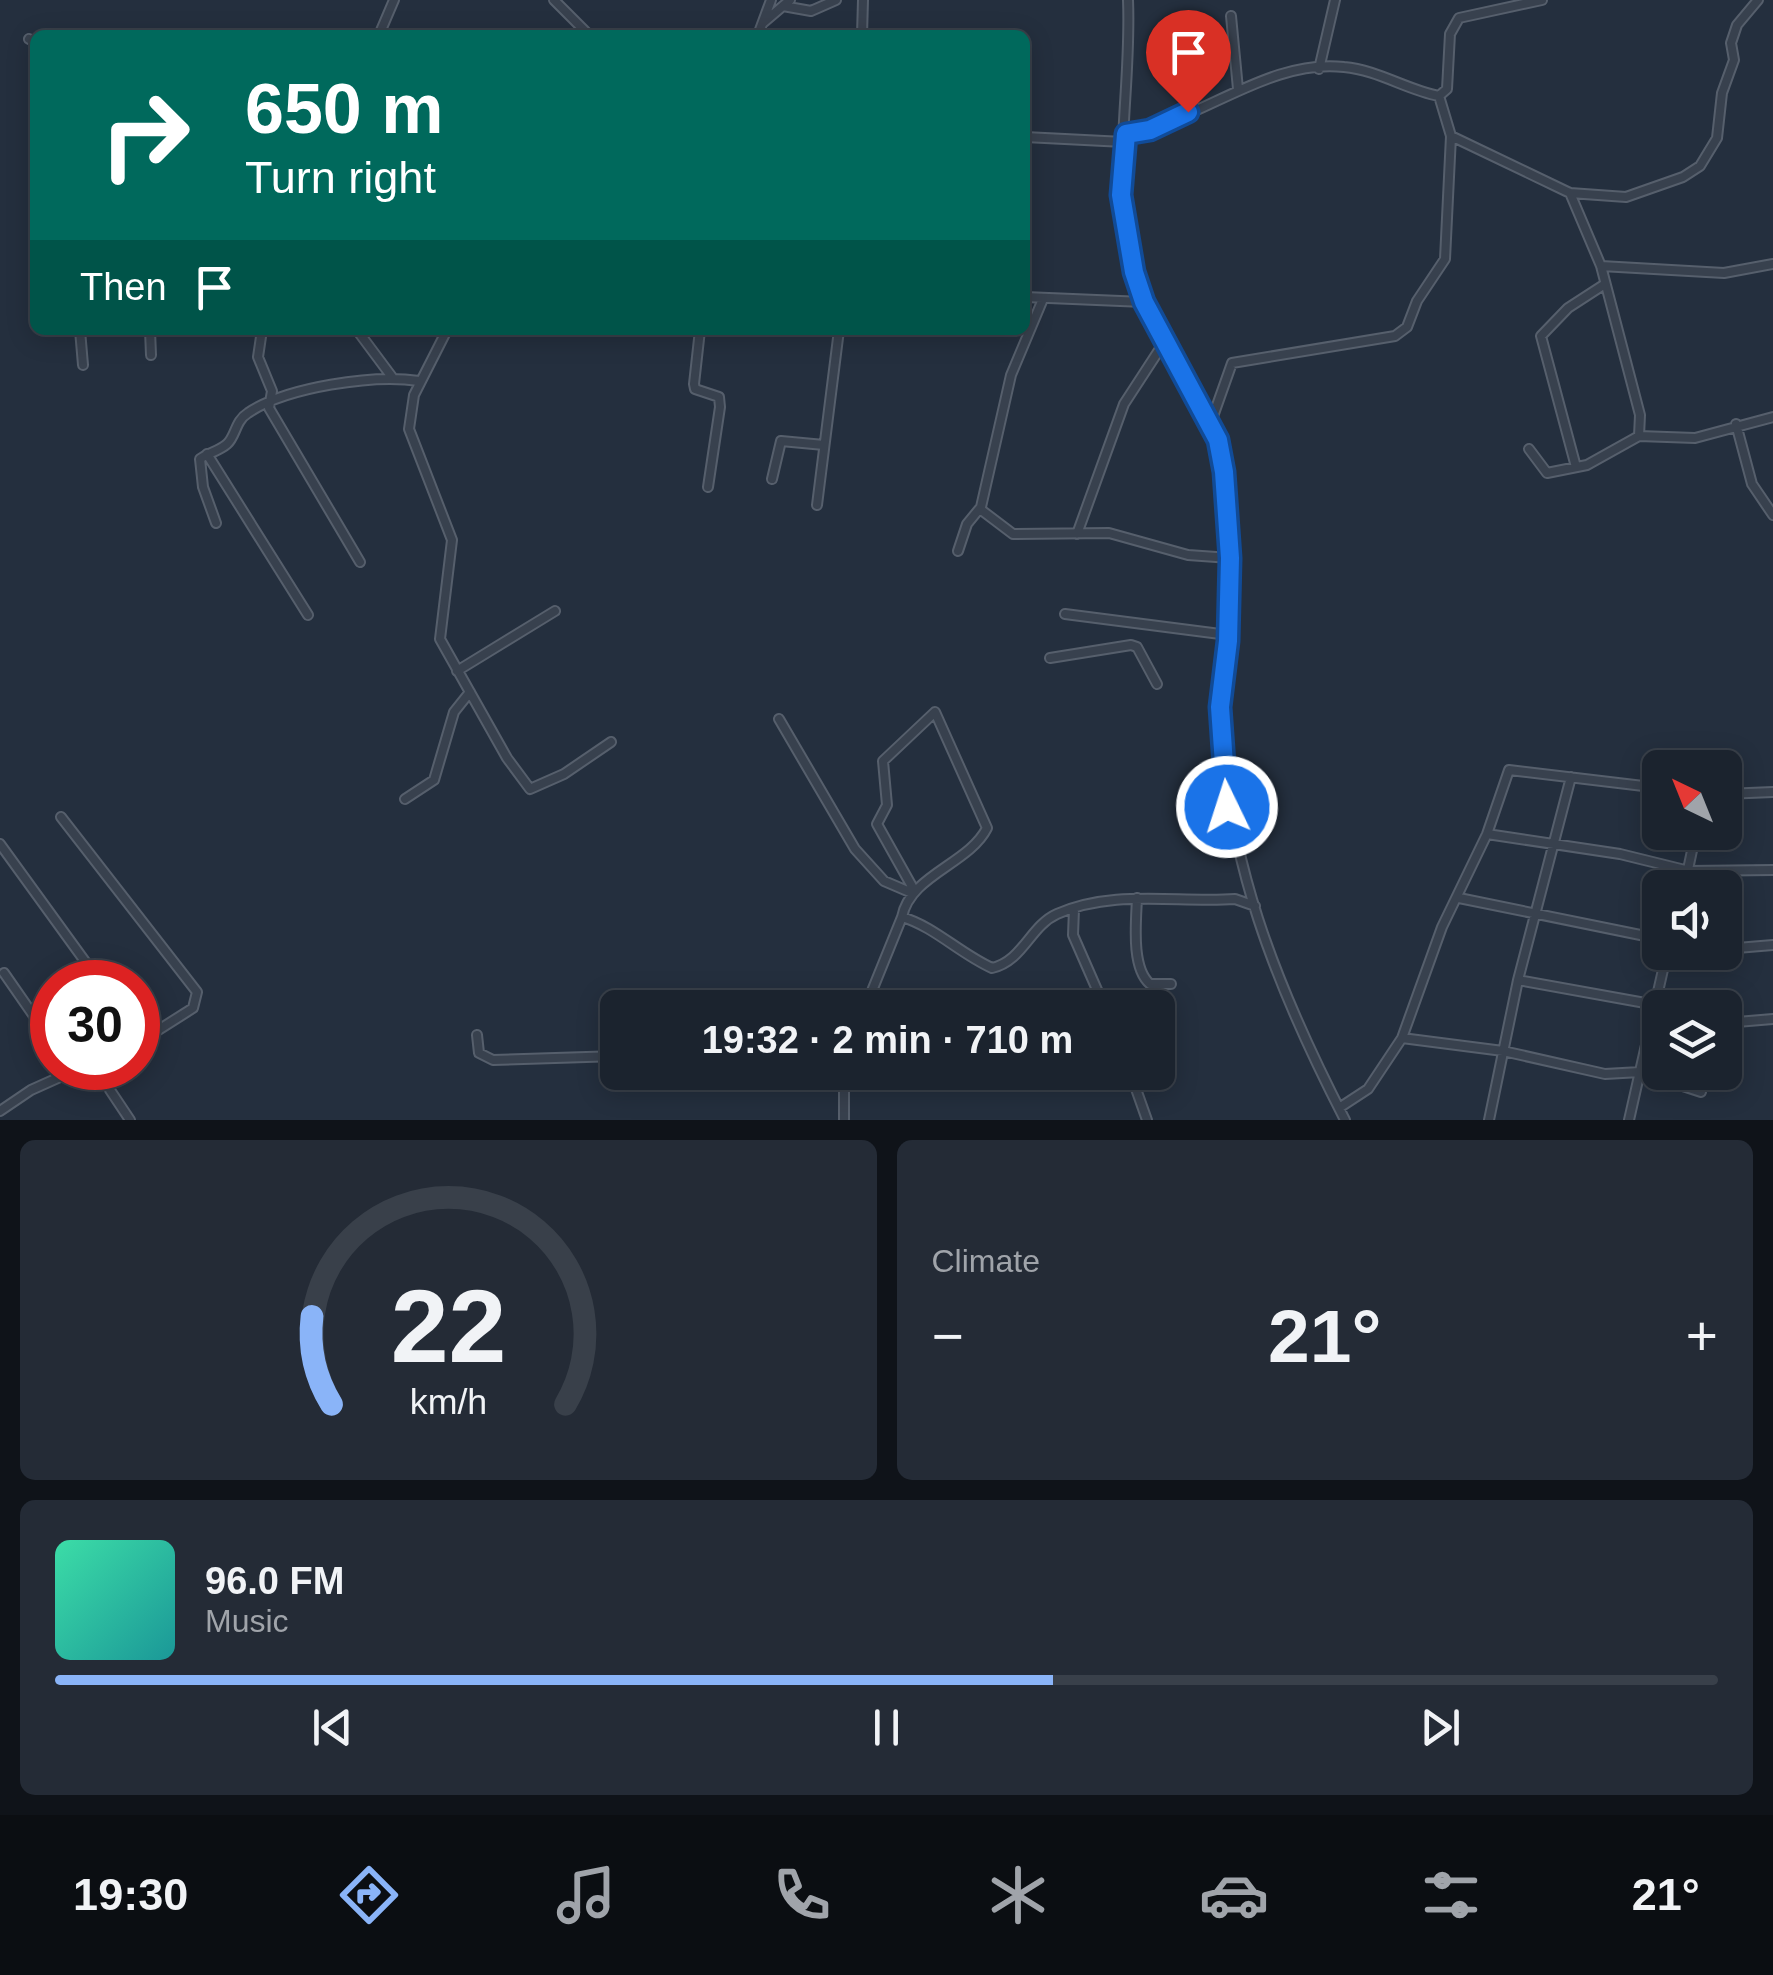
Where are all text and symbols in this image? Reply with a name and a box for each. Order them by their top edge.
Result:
pin [1146,10,1231,113]
icon: arrive [1161,25,1216,80]
icon: right [80,70,210,200]
text: 650 m [245,70,443,148]
text: Turn right [245,152,436,203]
icon: arrive [187,260,242,315]
text: Then [80,266,167,308]
north arrow [1642,750,1742,850]
map controls [1642,750,1742,1090]
position arrow [1175,755,1279,859]
button: sound [1642,870,1742,970]
speed limit sign: 30 [30,960,160,1090]
button: layers [1642,990,1742,1090]
text: 19:32 · 2 min · 710 m [702,1019,1073,1061]
text: Climate [932,1243,1040,1279]
text: 22 [390,1268,506,1384]
text: 21° [1268,1294,1381,1378]
text: − [932,1305,964,1367]
text: + [1686,1305,1718,1367]
text: km/h [410,1382,487,1422]
text: 96.0 FM [205,1560,344,1602]
text: Music [205,1603,289,1639]
icon: previous [305,1700,360,1755]
icon: pause [859,1700,914,1755]
icon: next [1413,1700,1468,1755]
icon: directions [334,1860,404,1930]
icon: music [551,1860,621,1930]
icon: phone [767,1860,837,1930]
icon: climate [983,1860,1053,1930]
icon: car [1199,1860,1269,1930]
icon: filters [1416,1860,1486,1930]
text: 19:30 [73,1869,188,1920]
text: 21° [1632,1869,1700,1920]

